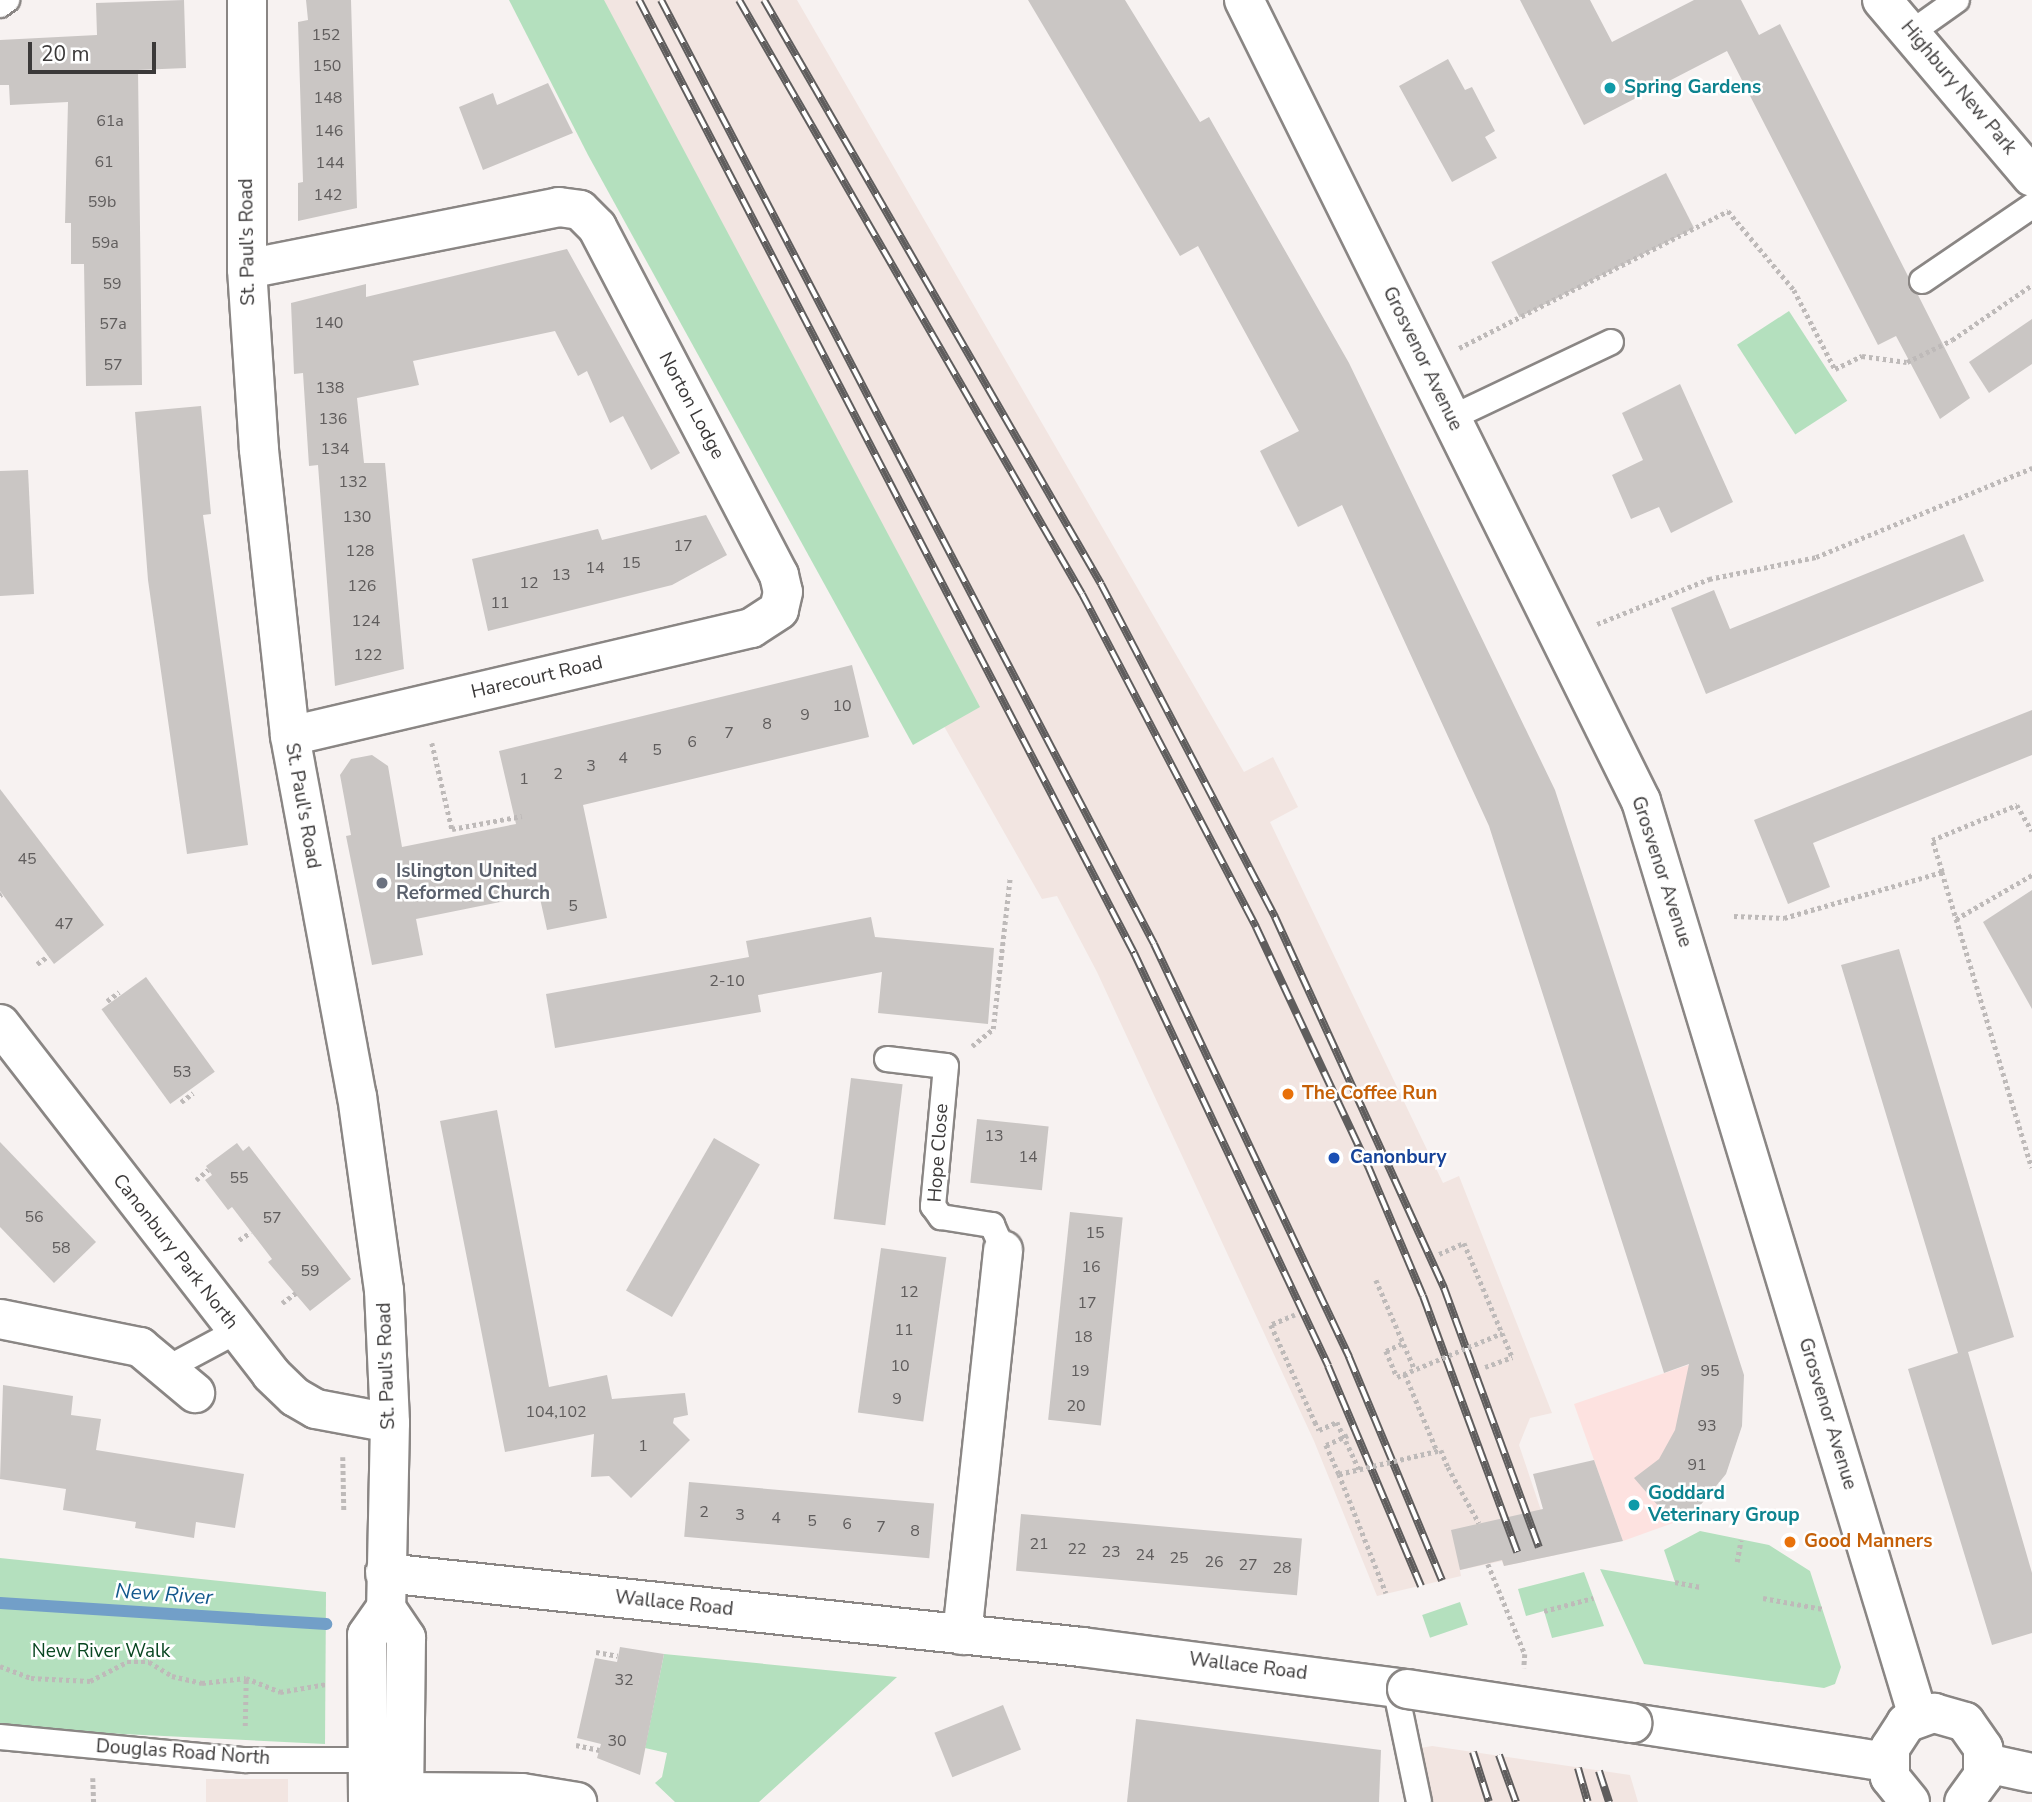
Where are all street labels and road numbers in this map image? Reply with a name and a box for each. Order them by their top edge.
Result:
street label: Highbury New Park [1895,17,2021,159]
street label: St. Paul's Road [235,178,261,306]
street label: Grosvenor Avenue [1377,283,1467,435]
street label: Norton Lodge [653,349,729,463]
street label: Harecourt Road [469,652,605,704]
street label: St. Paul's Road [280,741,324,871]
street label: Grosvenor Avenue [1626,794,1696,950]
street label: Hope Close [924,1103,954,1203]
street label: Canonbury Park North [107,1170,243,1334]
street label: St. Paul's Road [373,1302,401,1430]
street label: Grosvenor Avenue [1793,1335,1861,1493]
street label: Wallace Road [614,1586,734,1622]
street label: Wallace Road [1188,1648,1308,1686]
street label: Douglas Road North [95,1736,271,1770]

